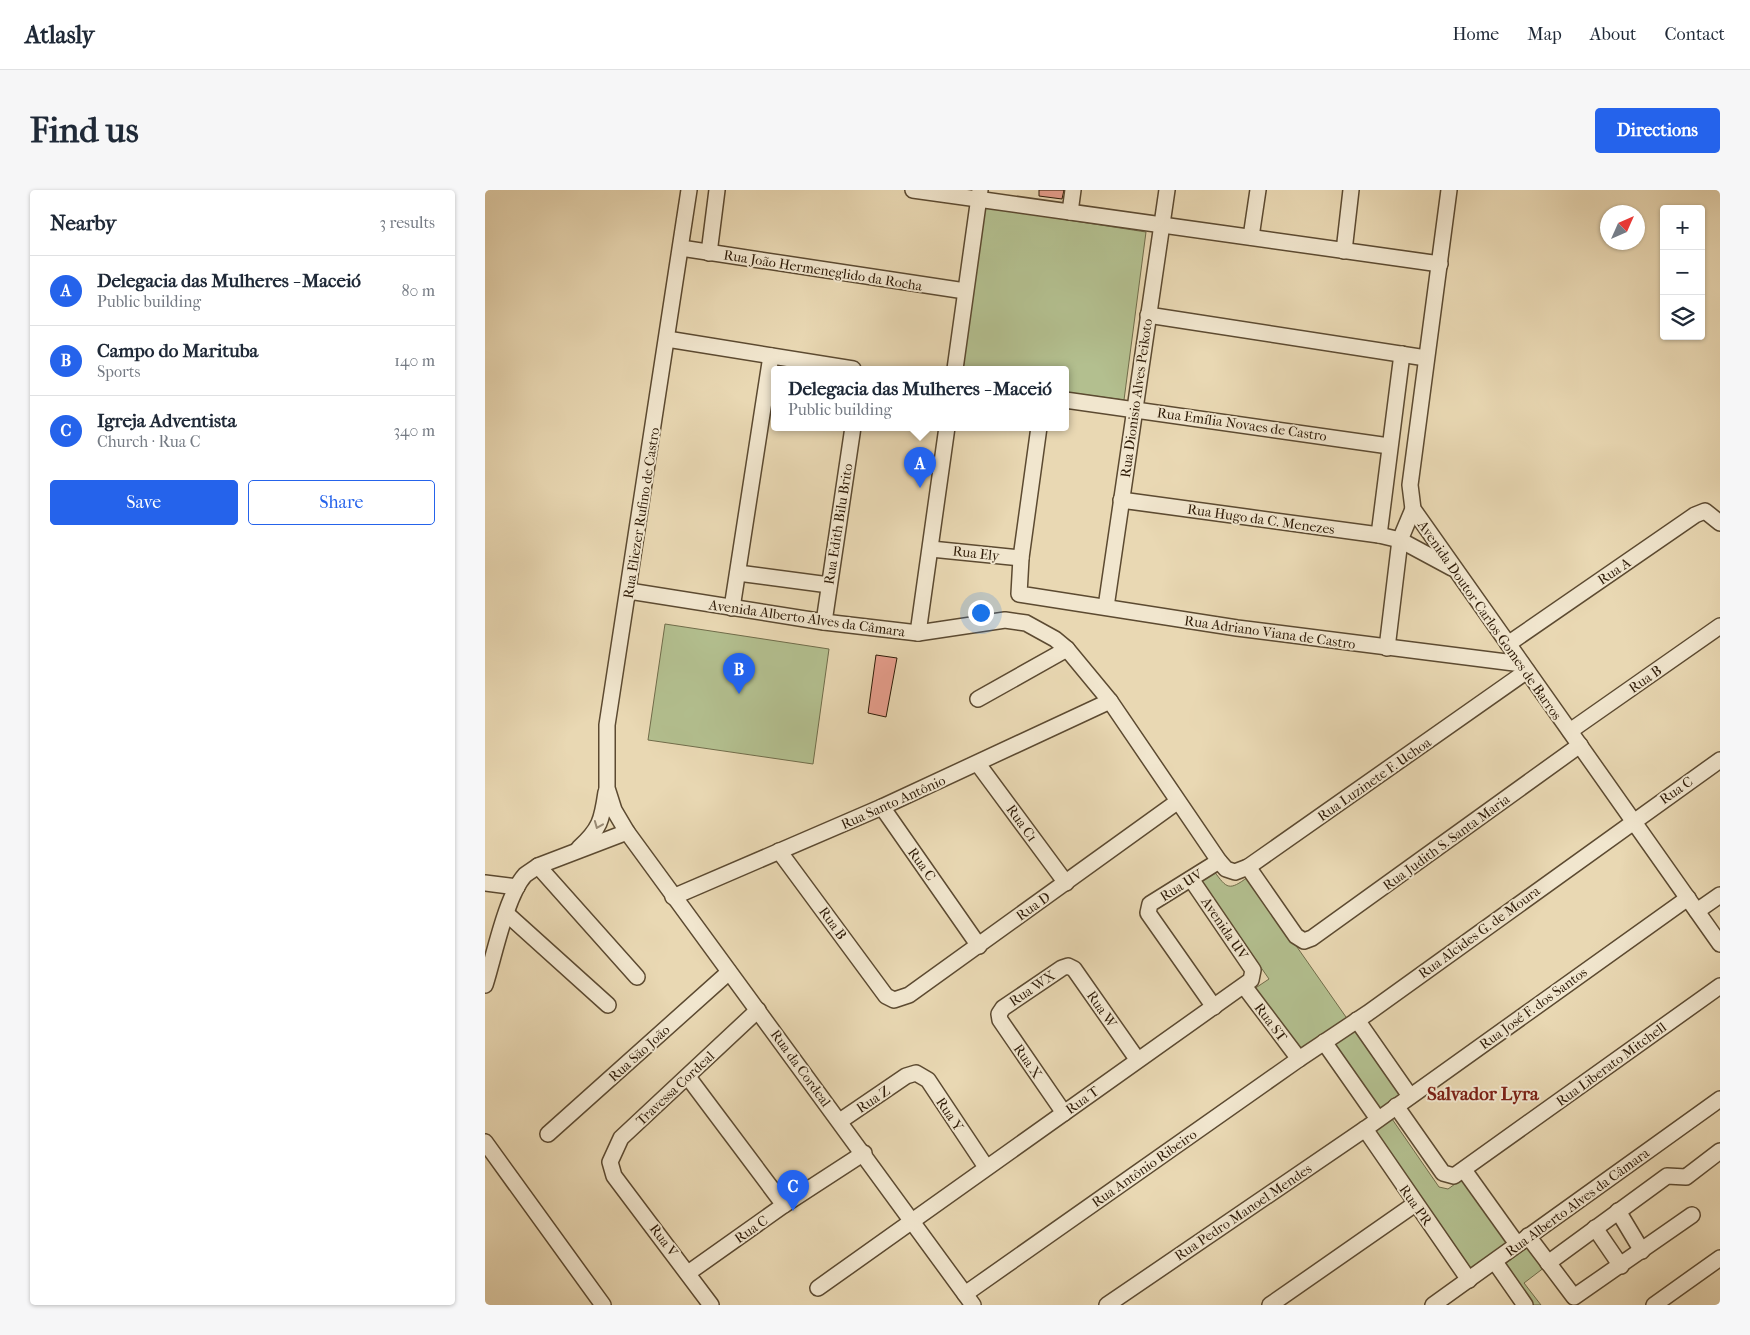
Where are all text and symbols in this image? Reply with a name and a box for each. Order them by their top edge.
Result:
text: Atlasly [25,21,94,49]
text: Home [1452,24,1499,45]
text: Map [1527,24,1562,45]
text: About [1590,24,1636,45]
text: Contact [1664,24,1725,45]
button: Directions [1595,108,1720,153]
text: Find us [30,110,139,151]
north arrow [1600,205,1645,250]
map controls [1660,205,1705,340]
button: + [1660,205,1705,250]
text: Nearby [50,211,116,235]
text: 3 results [379,213,435,232]
street label: Rua João Hermeneglido da Rocha [722,246,924,295]
button: − [1660,250,1705,295]
text: Delegacia das Mulheres - Maceió [97,270,361,292]
text: A [61,281,71,300]
text: 80 m [401,281,435,300]
text: Public building [97,292,201,311]
button: layers [1660,295,1705,340]
street label: Rua Dionisio Alves Peikoto [1117,317,1156,479]
text: Campo do Marituba [97,340,258,362]
text: B [61,351,71,370]
text: 140 m [394,351,435,370]
text: Sports [97,362,140,381]
popup [771,366,1069,431]
text: Delegacia das Mulheres - Maceió [788,378,1052,400]
text: Public building [788,400,892,419]
street label: Rua Emília Novaes de Castro [1156,404,1328,445]
text: Igreja Adventista [97,410,237,432]
text: C [61,421,71,440]
text: 340 m [393,421,435,440]
street label: Rua Eliezer Rufino de Castro [620,426,663,600]
text: Church · Rua C [97,432,200,451]
pin: A [904,447,936,488]
street label: Rua Edith Bilu Brito [821,462,856,586]
button: Save [50,480,238,525]
button: Share [248,480,435,525]
street label: Rua Hugo da C. Menezes [1186,501,1336,538]
street label: Avenida Doutor Carlos Gomes de Barros [1413,516,1565,723]
street label: Rua Ely [952,543,1001,564]
street label: Rua A [1594,554,1635,589]
street label: Avenida Alberto Alves da Câmara [707,596,907,641]
your location [968,600,994,626]
street label: Rua Adriano Viana de Castro [1183,612,1357,653]
pin: B [723,653,755,694]
street label: Rua B [1625,662,1665,697]
street label: Rua Luzinete F. Uchoa [1314,733,1435,825]
street label: Rua Santo Antônio [838,772,948,833]
street label: Rua C [1656,773,1696,808]
street label: Rua Judith S. Santa Maria [1380,790,1513,894]
street label: Rua C1 [1002,801,1041,845]
one-way arrow [594,820,604,829]
street label: Rua C [904,844,939,884]
street label: Rua UV [1157,865,1206,905]
street label: Rua Alcides G. de Moura [1415,882,1544,982]
street label: Rua D [1013,888,1054,924]
street label: Avenida UV [1197,893,1252,963]
street label: Rua B [815,904,850,943]
street label: Rua José F. dos Santos [1476,964,1590,1053]
street label: Rua WX [1006,967,1059,1010]
street label: Rua W [1083,988,1121,1032]
street label: Rua ST [1251,1000,1291,1045]
street label: Rua Liberato Mitchell [1553,1019,1670,1110]
street label: Rua São João [605,1021,674,1085]
street label: Rua da Cordeal [767,1026,834,1110]
street label: Rua X [1010,1041,1046,1082]
street label: Travessa Cordeal [633,1048,718,1129]
street label: Rua Z [853,1082,894,1117]
street label: Rua T [1062,1082,1103,1118]
district label: Salvador Lyra [1427,1083,1540,1105]
street label: Rua Y [932,1094,967,1135]
street label: Rua Antônio Ribeiro [1089,1126,1200,1211]
street label: Rua Alberto Alves da Câmara [1502,1144,1653,1260]
street label: Rua Pedro Manoel Mendes [1172,1160,1315,1265]
pin: C [777,1170,809,1211]
street label: Rua PR [1395,1182,1436,1230]
street label: Rua C [731,1212,771,1247]
street label: Rua V [646,1221,682,1261]

